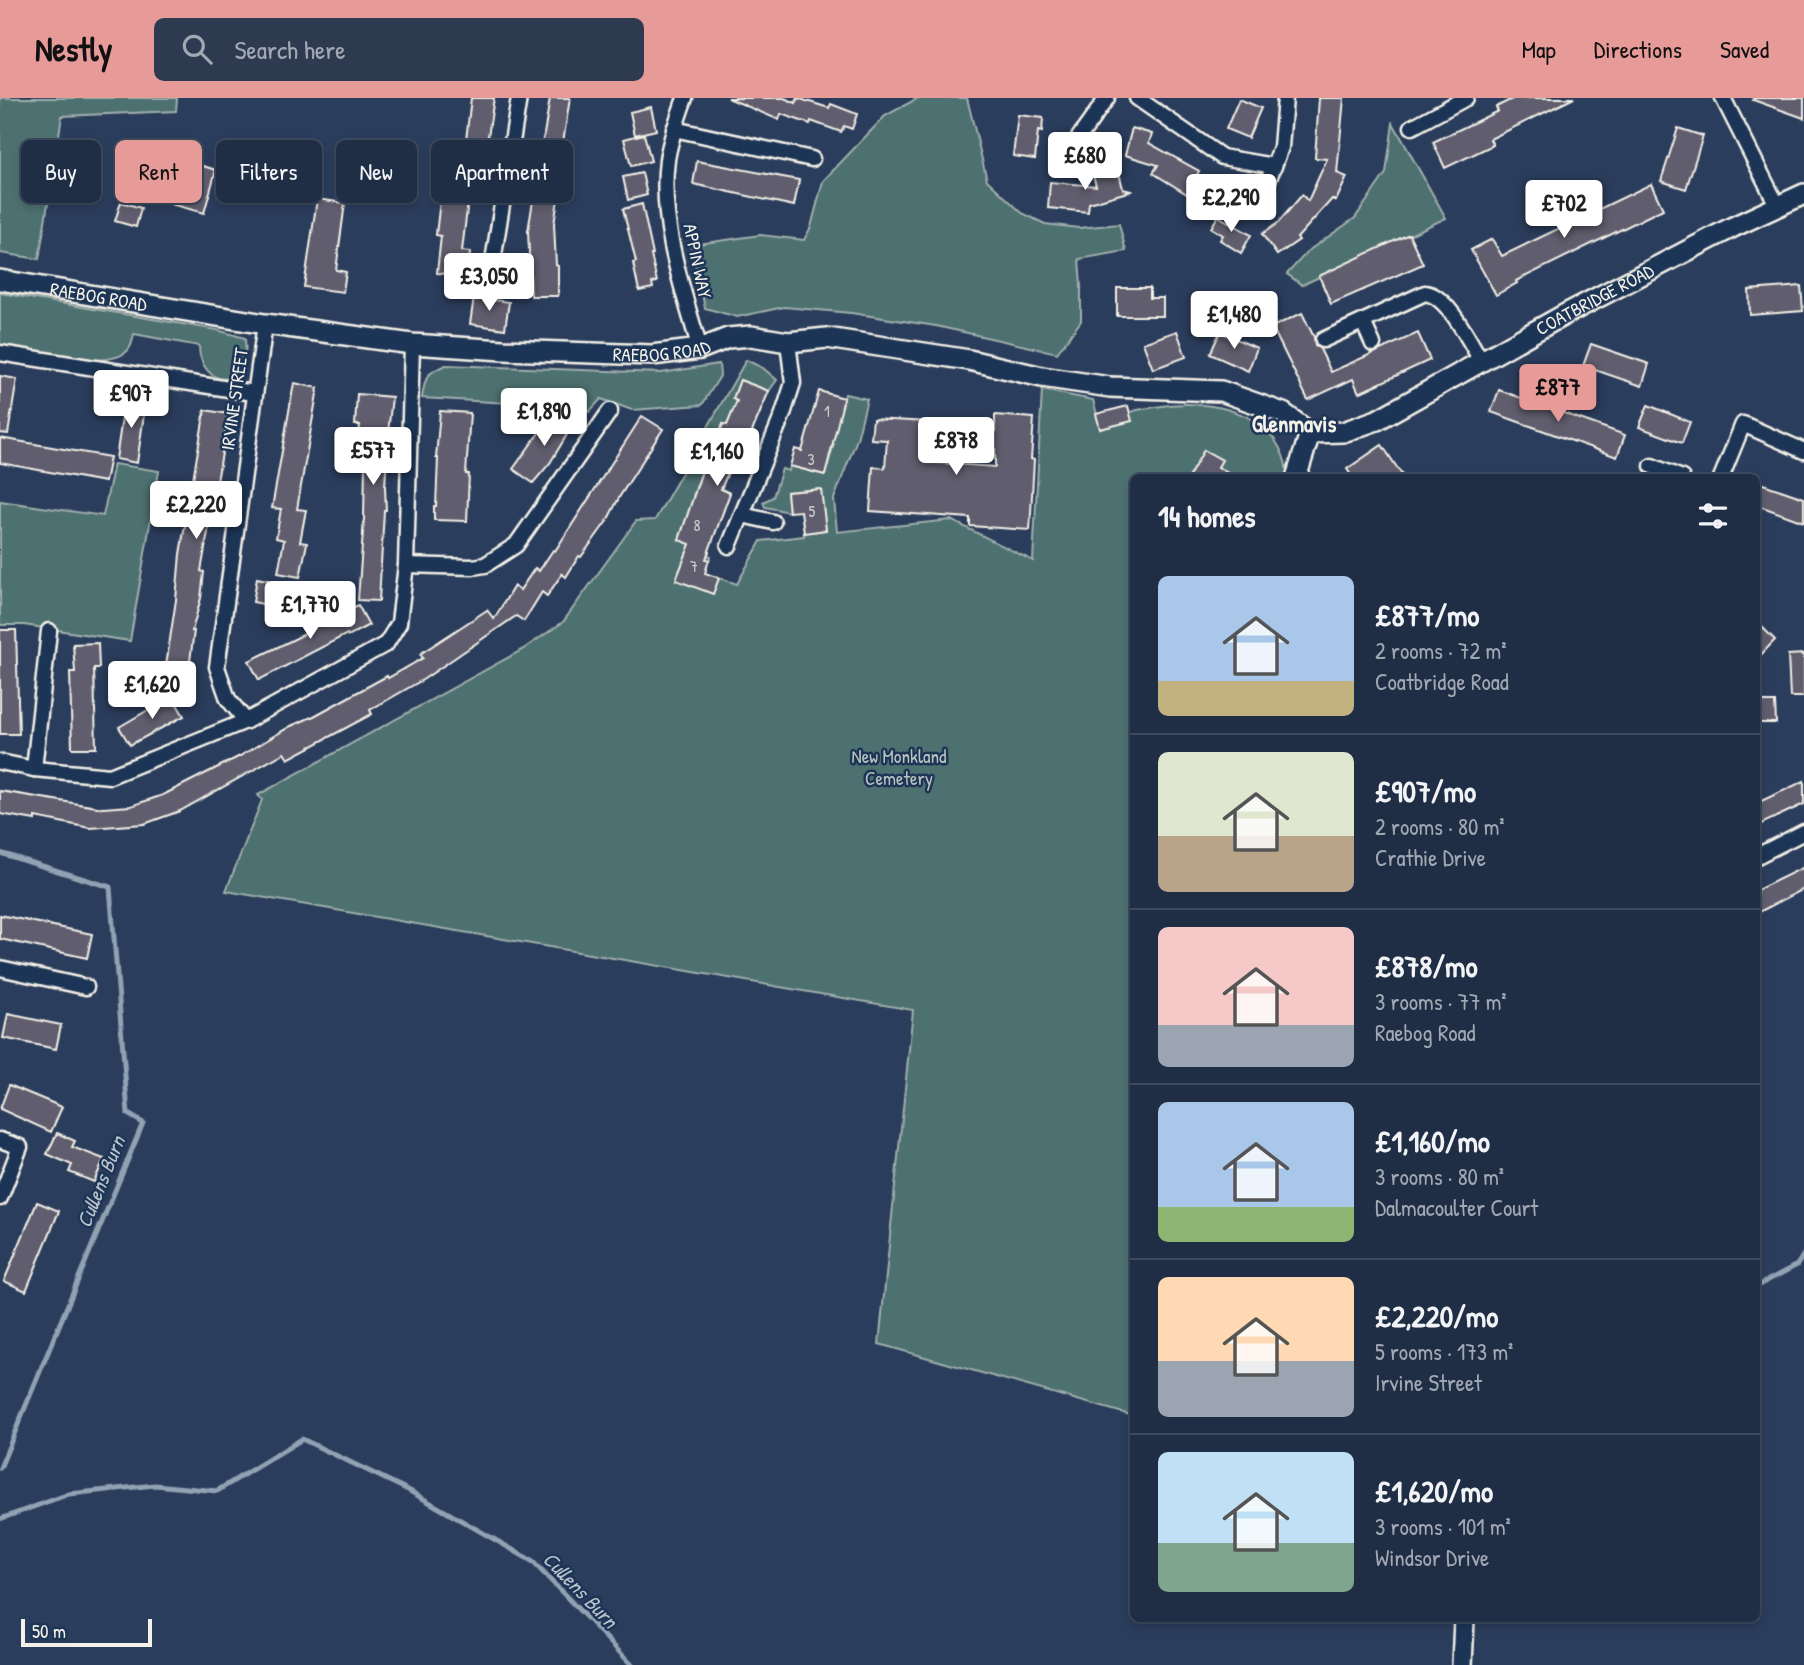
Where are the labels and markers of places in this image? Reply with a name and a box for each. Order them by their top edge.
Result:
pin: £680 [1044,132,1126,192]
pin: £2,290 [1174,174,1288,234]
pin: £702 [1523,180,1605,240]
pin: £3,050 [432,254,546,313]
pin: £1,480 [1177,292,1291,351]
pin: £877 [1517,364,1599,424]
pin: £907 [90,370,172,430]
pin: £1,890 [487,388,601,448]
pin: £878 [915,418,997,477]
pin: £577 [332,428,414,487]
pin: £1,160 [660,428,774,488]
pin: £2,220 [139,482,253,541]
pin: £1,770 [253,582,367,641]
pin: £1,620 [95,662,209,721]

